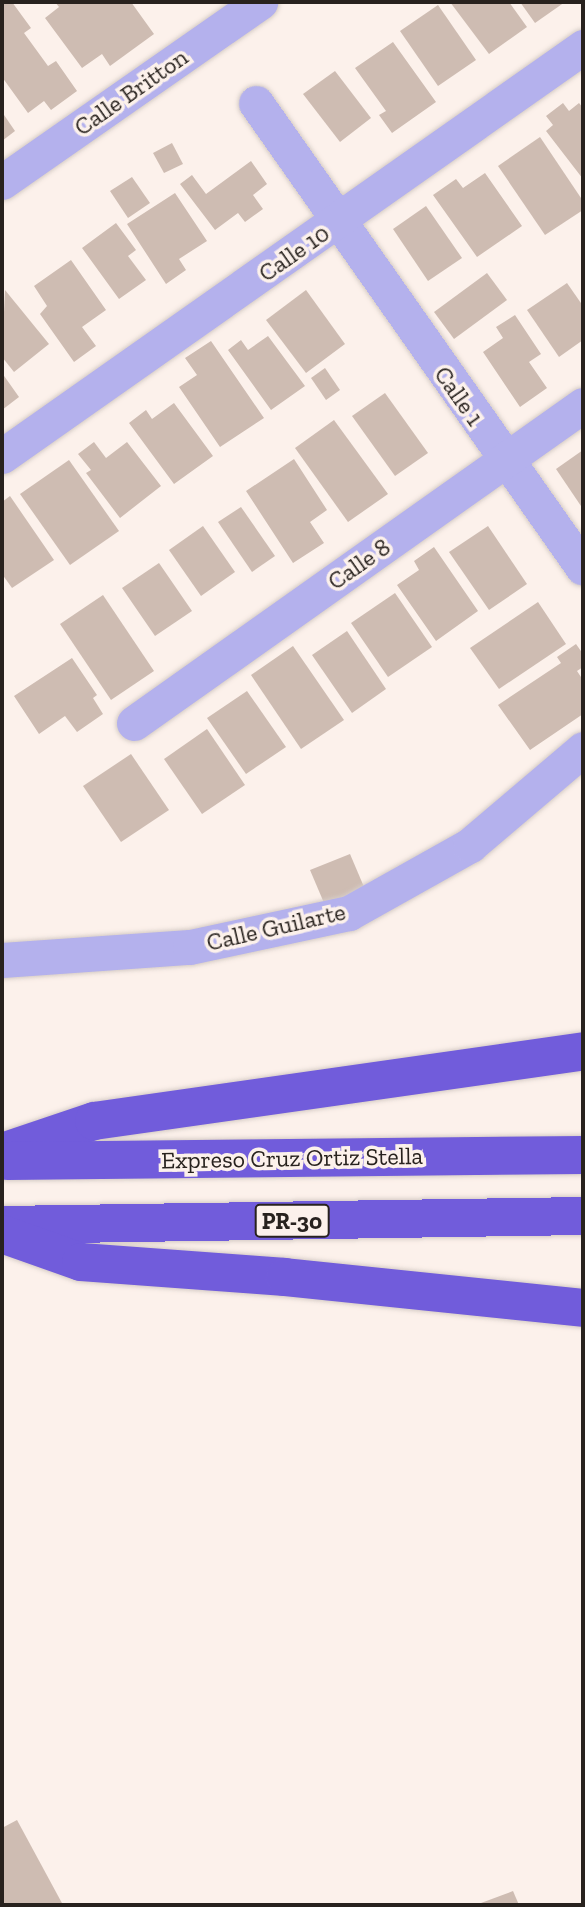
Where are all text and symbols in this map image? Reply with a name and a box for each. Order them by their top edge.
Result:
street label: Calle Britton [69,42,193,142]
street label: Calle 10 [253,218,335,288]
street label: Calle 1 [428,361,490,431]
street label: Calle 8 [322,532,396,596]
street label: Calle Guilarte [204,897,348,957]
street label: Expreso Cruz Ortiz Stella [161,1141,423,1175]
road number: PR-30 [254,1202,330,1240]

